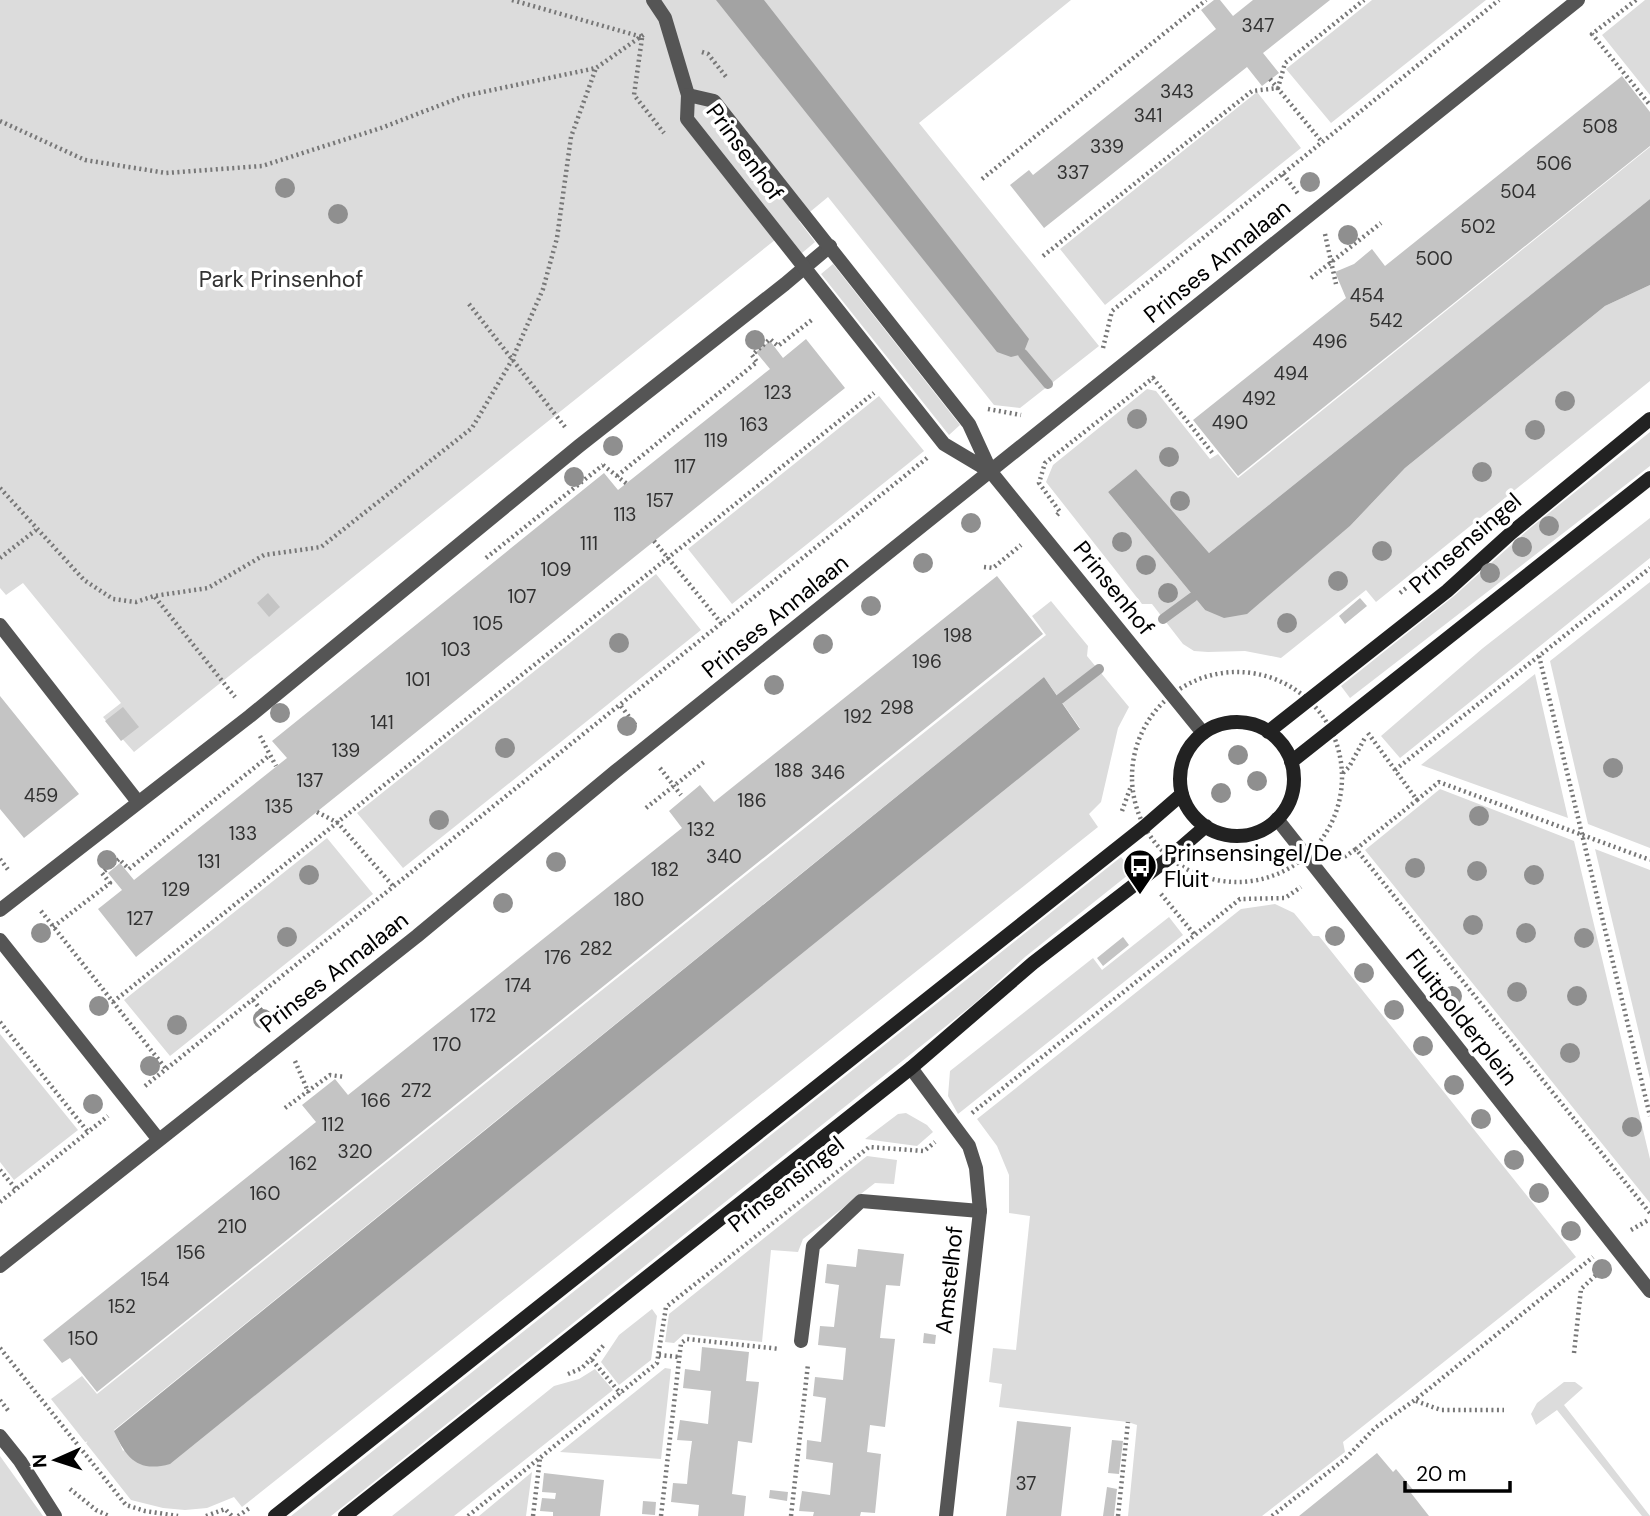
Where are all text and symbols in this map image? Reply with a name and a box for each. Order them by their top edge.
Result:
house number: 347 [1242,13,1274,38]
house number: 343 [1160,79,1194,104]
street label: Prinsenhof [700,97,790,207]
house number: 341 [1134,103,1162,128]
house number: 508 [1582,114,1618,139]
house number: 339 [1090,134,1124,159]
house number: 506 [1536,151,1572,176]
house number: 337 [1057,160,1089,185]
house number: 504 [1500,179,1536,204]
street label: Prinses Annalaan [1137,193,1297,329]
house number: 502 [1460,214,1496,239]
house number: 500 [1415,246,1453,271]
park label: Park Prinsenhof [199,264,363,294]
house number: 454 [1350,283,1384,308]
house number: 542 [1369,308,1403,333]
house number: 496 [1312,329,1348,354]
house number: 494 [1274,361,1309,386]
house number: 123 [764,380,792,405]
house number: 492 [1242,386,1276,411]
house number: 490 [1212,410,1248,435]
house number: 163 [739,412,769,437]
house number: 119 [704,428,728,453]
house number: 117 [674,454,696,479]
street label: Prinsensingel [1403,486,1527,600]
house number: 157 [646,488,674,513]
house number: 113 [613,502,637,527]
house number: 111 [580,531,598,556]
street label: Prinsenhof [1067,535,1161,642]
street label: Prinses Annalaan [695,548,855,684]
house number: 109 [541,557,571,582]
house number: 107 [508,584,536,609]
house number: 105 [473,611,503,636]
house number: 198 [943,623,973,648]
house number: 103 [441,637,471,662]
house number: 196 [912,649,942,674]
house number: 101 [406,667,430,692]
house number: 298 [880,695,914,720]
house number: 192 [844,704,872,729]
house number: 141 [370,710,394,735]
house number: 139 [332,738,360,763]
house number: 188 [774,758,804,783]
house number: 346 [811,760,845,785]
house number: 137 [297,768,323,793]
house number: 459 [24,783,58,808]
house number: 186 [737,788,767,813]
house number: 135 [265,794,293,819]
house number: 132 [687,817,715,842]
house number: 133 [229,821,257,846]
place label: Prinsensingel/De Fluit [1164,838,1342,894]
house number: 340 [706,844,742,869]
bus stop icon: Prinsensingel/De Fluit [1121,847,1159,896]
house number: 131 [198,849,220,874]
house number: 182 [651,857,679,882]
house number: 129 [162,877,190,902]
house number: 180 [614,887,644,912]
street label: Prinses Annalaan [254,905,414,1039]
house number: 127 [127,906,153,931]
house number: 282 [580,936,612,961]
street label: Fluitpolderplein [1399,943,1525,1091]
house number: 176 [544,945,572,970]
house number: 174 [505,973,531,998]
house number: 172 [470,1003,496,1028]
house number: 170 [433,1032,461,1057]
house number: 272 [400,1078,432,1103]
house number: 166 [361,1088,391,1113]
house number: 112 [322,1112,344,1137]
street label: Prinsensingel [722,1129,850,1239]
house number: 320 [338,1139,372,1164]
house number: 162 [289,1151,317,1176]
house number: 160 [250,1181,280,1206]
house number: 210 [217,1214,247,1239]
street label: Amstelhof [928,1224,970,1335]
house number: 156 [176,1240,206,1265]
house number: 154 [140,1267,170,1292]
house number: 152 [108,1294,136,1319]
house number: 150 [68,1326,98,1351]
north arrow [21,1425,91,1495]
scale bar [1405,1450,1510,1494]
text: N [27,1453,52,1468]
text: 20 m [1416,1460,1467,1488]
house number: 37 [1015,1471,1037,1496]

